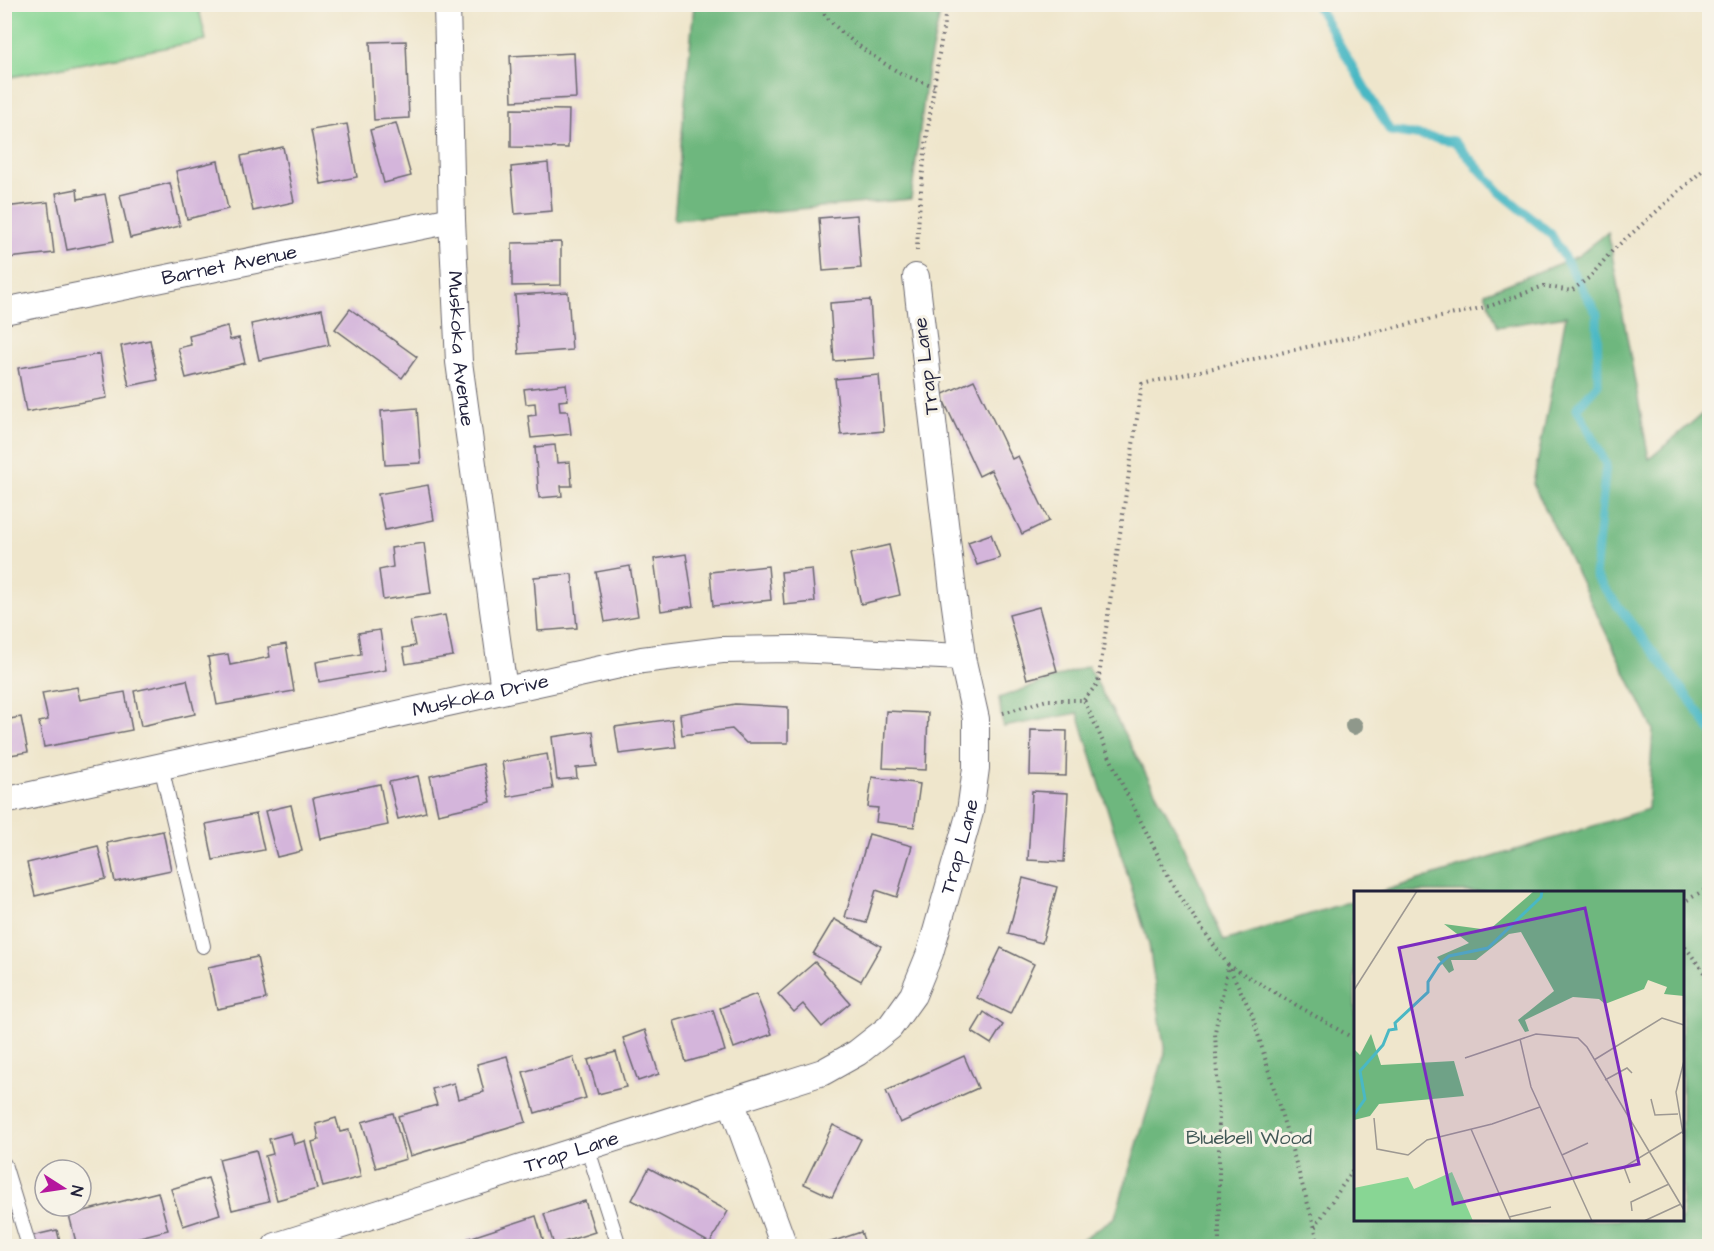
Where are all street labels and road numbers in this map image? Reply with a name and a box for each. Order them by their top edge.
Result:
street label: Barnet Avenue [159,238,300,293]
street label: Muskoka Avenue [441,270,482,428]
street label: Trap Lane [906,316,946,416]
street label: Muskoka Drive [410,667,552,724]
street label: Trap Lane [933,797,986,898]
street label: Trap Lane [521,1124,622,1180]

